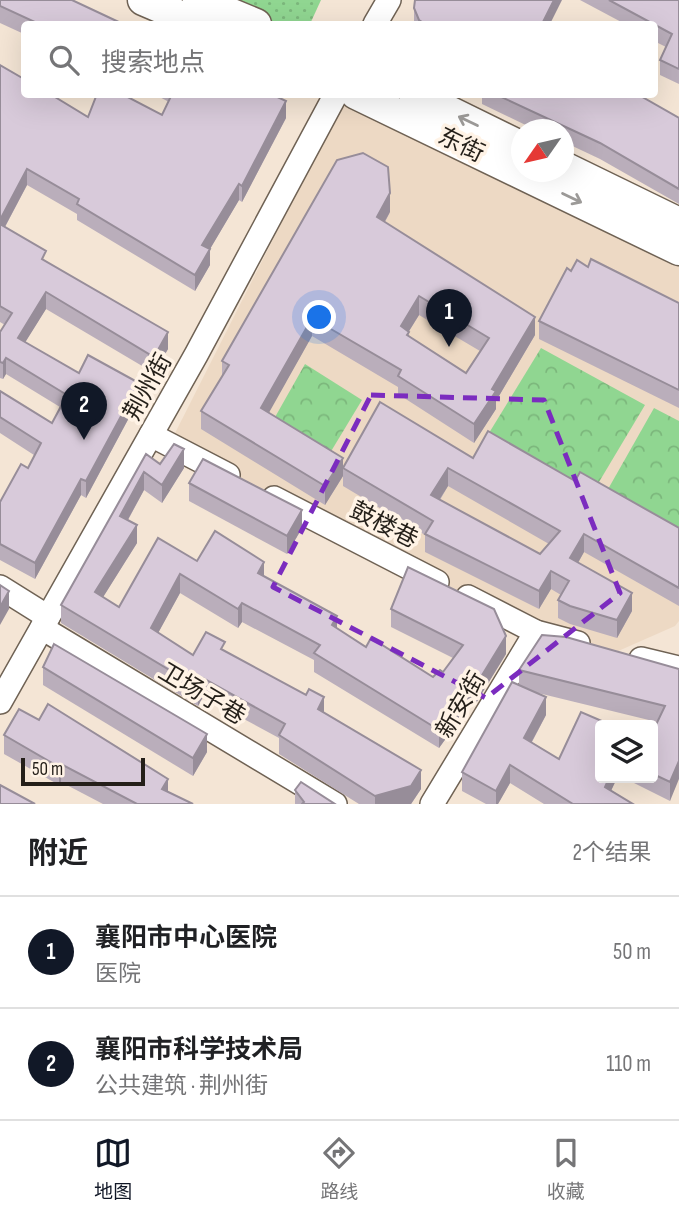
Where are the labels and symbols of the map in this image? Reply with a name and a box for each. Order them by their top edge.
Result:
one-way arrow [458,113,479,127]
north arrow [511,119,574,182]
street label: 东街 [433,121,489,169]
one-way arrow [561,192,582,206]
pin: 1 [426,289,472,347]
your location [302,300,336,334]
street label: 荆州街 [118,348,178,426]
pin: 2 [61,382,107,440]
street label: 鼓楼巷 [345,496,423,554]
street label: 卫场子巷 [153,657,251,731]
street label: 新安街 [430,667,492,743]
scale bar [21,755,145,787]

